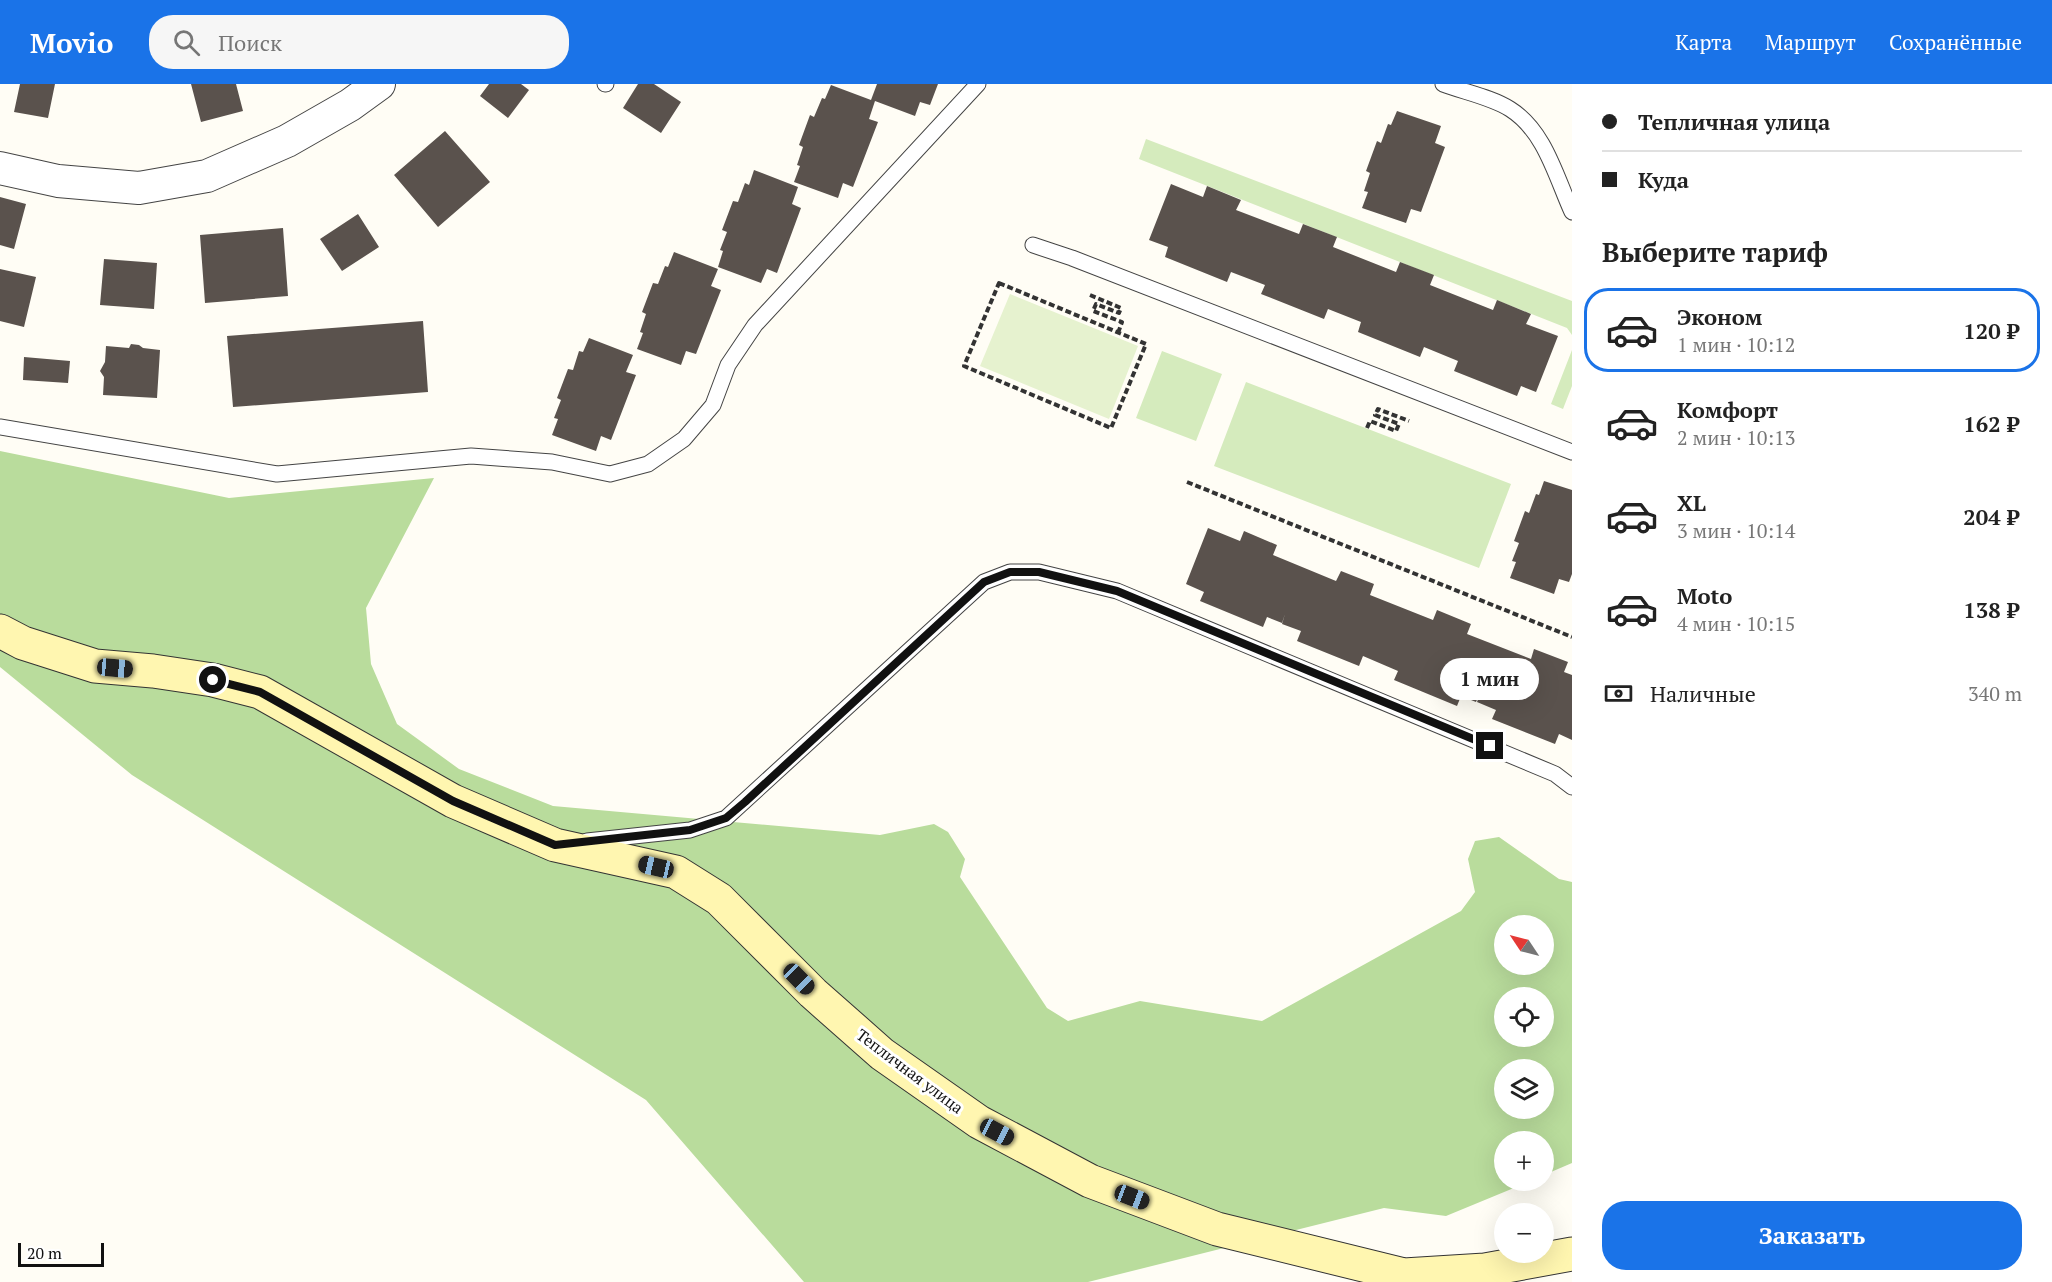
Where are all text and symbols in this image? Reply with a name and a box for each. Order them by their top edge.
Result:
search box [149,15,569,69]
text: Movio [30,24,113,61]
icon: search [170,26,203,59]
text: Поиск [218,28,282,57]
text: Карта [1675,28,1732,56]
text: Маршрут [1765,28,1856,56]
text: Сохранённые [1889,28,2022,56]
text: Тепличная улица [1638,107,1830,136]
text: Куда [1638,165,1689,194]
text: Выберите тариф [1602,234,1828,270]
text: Эконом [1677,302,1762,331]
icon: car [1605,303,1659,357]
text: 120 ₽ [1963,316,2019,345]
text: 1 мин · 10:12 [1677,331,1795,358]
text: Комфорт [1677,395,1778,424]
icon: car [1605,396,1659,450]
text: 162 ₽ [1963,409,2019,438]
text: 2 мин · 10:13 [1677,424,1795,451]
text: XL [1677,488,1706,517]
icon: car [1605,489,1659,543]
text: 204 ₽ [1963,502,2019,531]
text: 3 мин · 10:14 [1677,517,1795,544]
text: Moto [1677,581,1732,610]
icon: car [1605,582,1659,636]
text: 138 ₽ [1963,595,2019,624]
text: 4 мин · 10:15 [1677,610,1795,637]
car [96,657,134,679]
callout: 1 мин [1440,659,1540,701]
text: 1 мин [1460,665,1519,692]
route start [199,666,226,693]
icon: cash [1602,677,1635,710]
text: Наличные [1650,679,1756,708]
text: 340 m [1968,680,2022,707]
route end [1476,732,1503,759]
car [636,854,676,880]
north arrow [1494,915,1554,975]
map controls [1494,915,1554,1263]
car [780,960,818,998]
button: locate [1494,987,1554,1047]
street label: Тепличная улица [852,1024,968,1118]
button: layers [1494,1059,1554,1119]
car [977,1116,1017,1148]
button: + [1494,1131,1554,1191]
car [1112,1182,1152,1212]
button: Заказать [1602,1201,2022,1270]
button: − [1494,1203,1554,1263]
scale bar [18,1240,104,1268]
text: 20 m [27,1242,62,1264]

